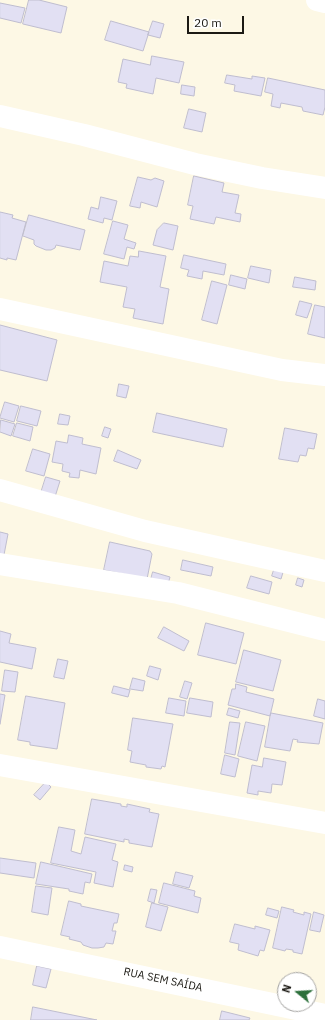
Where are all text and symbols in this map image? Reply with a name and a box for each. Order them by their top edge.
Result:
scale bar [189,8,246,34]
text: 20 m [194,15,222,30]
street label: RUA SEM SAÍDA [122,965,204,995]
north arrow [277,972,317,1012]
text: N [279,983,294,995]

